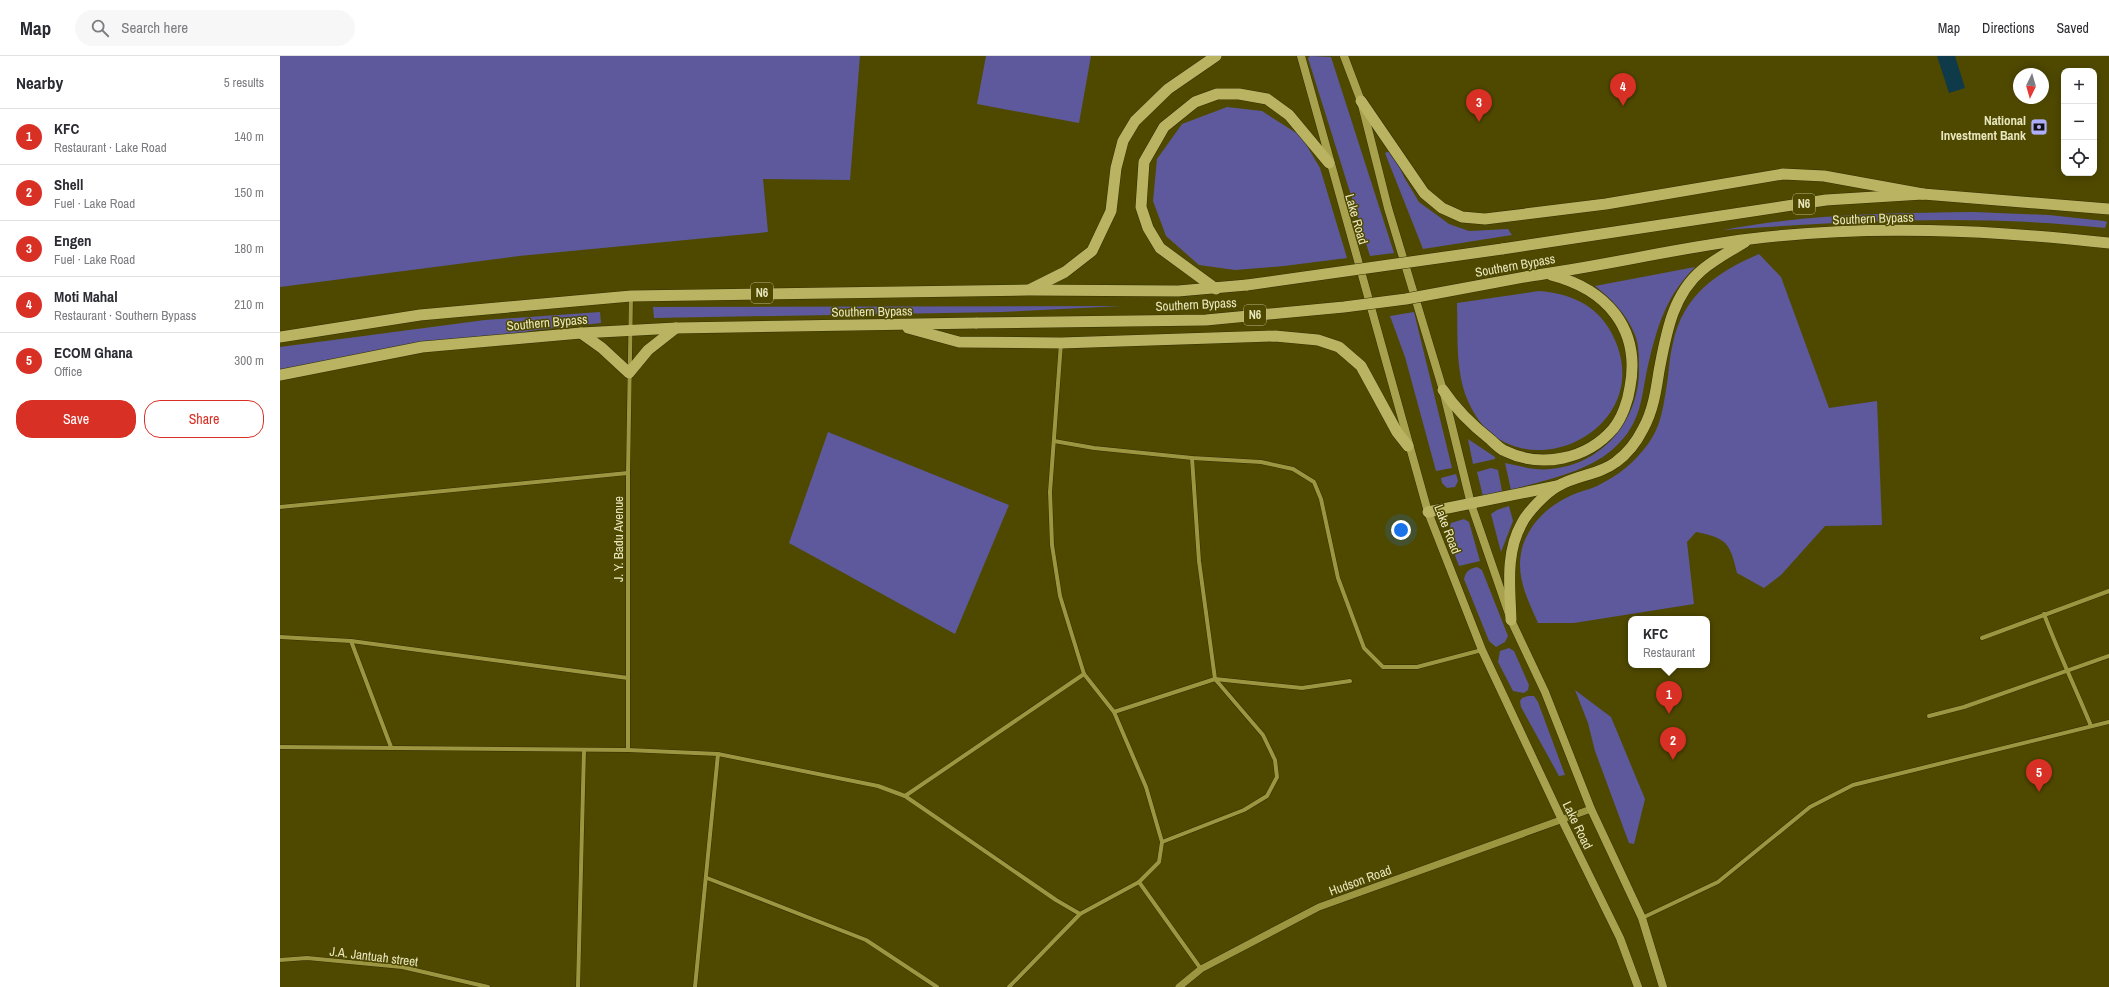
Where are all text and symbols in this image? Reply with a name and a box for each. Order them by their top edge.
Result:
search box [75,10,355,46]
text: Map [20,15,51,41]
icon: search [89,17,111,39]
text: Search here [121,17,188,38]
text: Map [1938,19,1960,37]
text: Directions [1982,19,2034,37]
text: Saved [2056,19,2089,37]
north arrow [2013,68,2049,104]
map controls [2061,68,2097,176]
button: + [2061,68,2097,104]
text: Nearby [16,71,63,94]
pin: 4 [1610,73,1636,106]
text: 5 results [224,74,264,91]
pin: 3 [1466,89,1492,122]
button: − [2061,104,2097,140]
place label: National Investment Bank [1941,112,2026,144]
bank icon: National Investment Bank [2029,117,2049,137]
text: KFC [54,118,79,139]
text: 1 [26,128,32,145]
text: 140 m [234,128,264,145]
text: Restaurant · Lake Road [54,139,167,156]
button: locate [2061,140,2097,176]
text: Shell [54,174,83,195]
text: 2 [26,184,32,201]
text: 150 m [234,184,264,201]
street label: Lake Road [1341,192,1372,246]
road number: N6 [1793,194,1815,214]
text: Fuel · Lake Road [54,195,135,212]
street label: Southern Bypass [1832,209,1914,228]
text: Engen [54,230,92,251]
text: 3 [26,240,32,257]
text: 180 m [234,240,264,257]
street label: Southern Bypass [1474,250,1557,281]
text: Fuel · Lake Road [54,251,135,268]
road number: N6 [751,283,773,303]
text: Moti Mahal [54,286,118,307]
street label: Southern Bypass [1155,294,1237,315]
text: 4 [26,296,32,313]
text: 210 m [234,296,264,313]
street label: Southern Bypass [831,302,913,321]
road number: N6 [1244,305,1266,325]
text: Restaurant · Southern Bypass [54,307,196,324]
street label: Southern Bypass [506,310,588,335]
text: ECOM Ghana [54,342,133,363]
text: 5 [26,352,32,369]
text: 300 m [234,352,264,369]
text: Office [54,363,82,380]
button: Save [16,400,136,438]
button: Share [144,400,264,438]
street label: J. Y. Badu Avenue [610,496,627,582]
street label: Lake Road [1430,502,1465,556]
your location [1391,520,1411,540]
popup [1628,616,1710,668]
text: KFC [1643,623,1668,644]
text: Restaurant [1643,644,1695,661]
pin: 1 [1656,681,1682,714]
pin: 2 [1660,727,1686,760]
pin: 5 [2026,759,2052,792]
street label: Lake Road [1559,798,1597,852]
street label: Hudson Road [1327,861,1394,900]
street label: J.A. Jantuah street [329,943,419,970]

